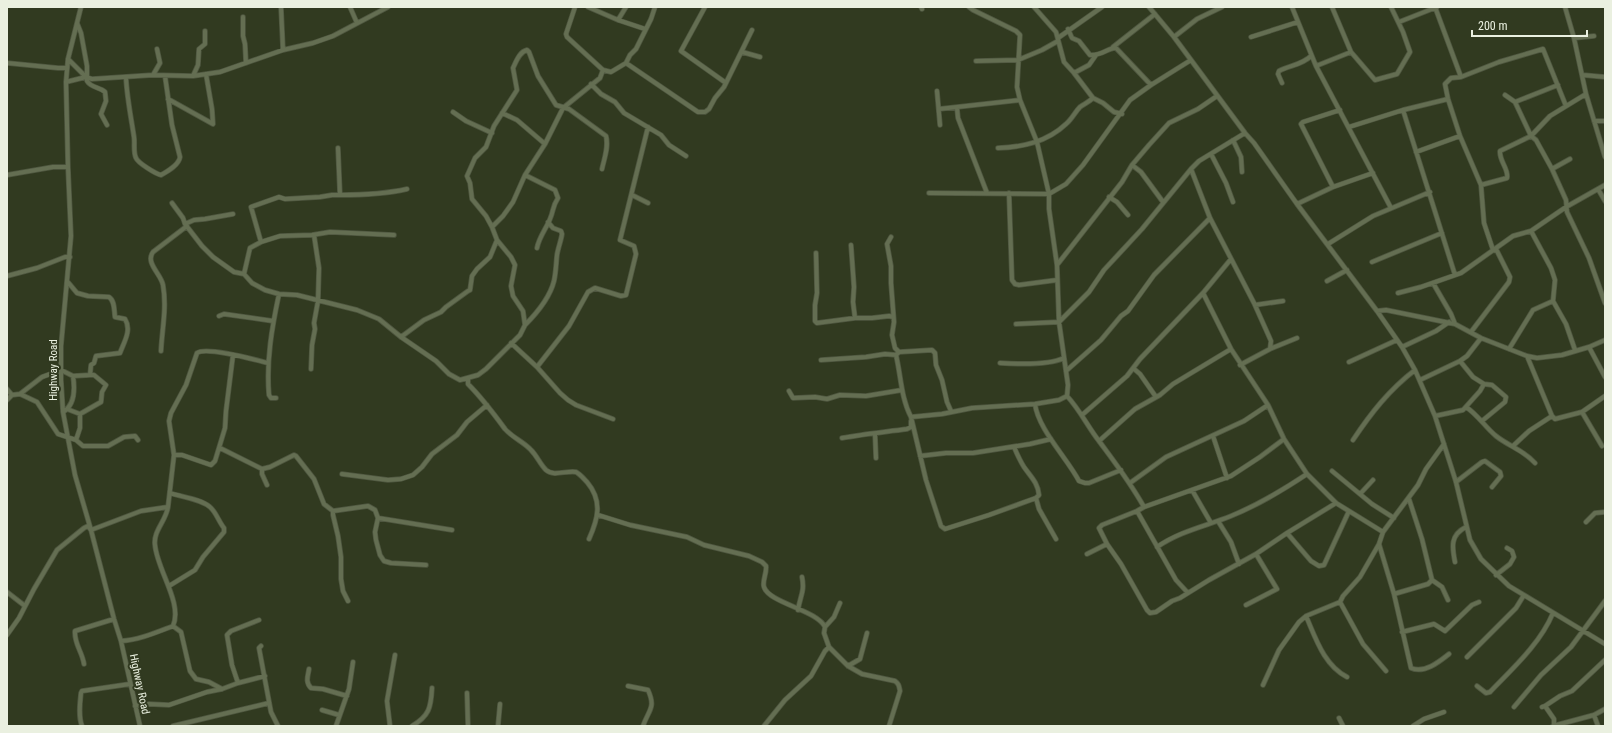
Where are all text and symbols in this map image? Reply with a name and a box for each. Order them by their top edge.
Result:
scale bar [1472,12,1587,38]
text: 200 m [1478,19,1508,33]
street label: Highway Road [47,339,60,401]
street label: Highway Road [127,653,152,716]

